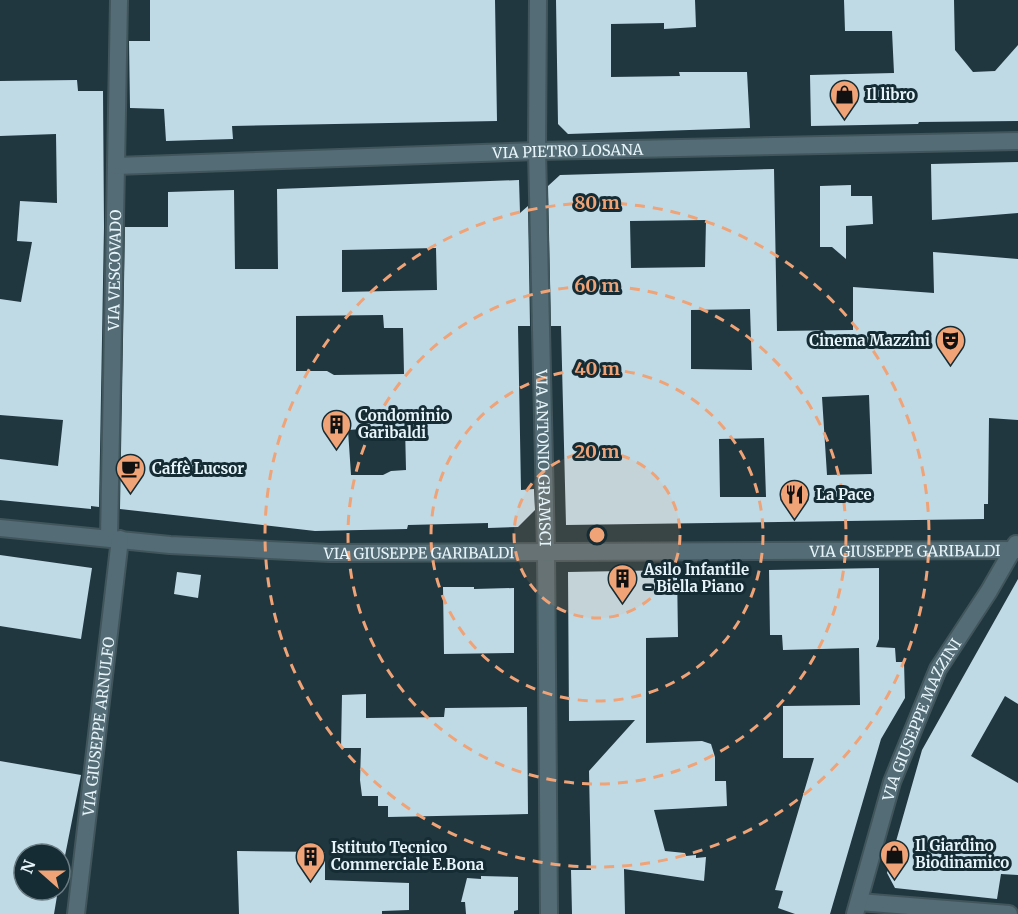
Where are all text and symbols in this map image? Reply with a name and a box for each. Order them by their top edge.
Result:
shop icon: Il libro [829,78,861,120]
place label: Il libro [866,85,915,104]
street label: VIA PIETRO LOSANA [491,139,644,162]
text: 80 m [574,191,620,214]
street label: VIA VESCOVADO [103,209,125,332]
text: 60 m [574,274,620,297]
theatre icon: Cinema Mazzini [935,324,967,366]
place label: Cinema Mazzini [809,331,930,350]
text: 40 m [574,357,620,380]
street label: VIA ANTONIO GRAMSCI [532,368,555,547]
place label: Condominio Garibaldi [358,406,449,442]
building icon: Condominio Garibaldi [321,408,353,450]
text: 20 m [575,440,619,463]
cafe icon: Caffè Lucsor [115,452,147,494]
place label: Caffè Lucsor [152,459,244,478]
restaurant icon: La Pace [779,478,811,520]
place label: La Pace [816,485,872,504]
centre of rings [587,525,607,545]
street label: VIA GIUSEPPE GARIBALDI [808,541,1001,560]
street label: VIA GIUSEPPE GARIBALDI [322,543,515,563]
place label: Asilo Infantile - Biella Piano [643,560,749,596]
building icon: Asilo Infantile - Biella Piano [607,562,639,604]
street label: VIA GIUSEPPE ARNULFO [78,635,118,818]
street label: VIA GIUSEPPE MAZZINI [877,635,965,804]
place label: Il Giardino Biodinamico [915,836,1009,872]
place label: Istituto Tecnico Commerciale E.Bona [331,838,485,874]
shop icon: Il Giardino Biodinamico [878,838,910,880]
building icon: Istituto Tecnico Commerciale E.Bona [294,840,326,882]
north arrow [12,842,72,902]
text: N [16,857,40,876]

